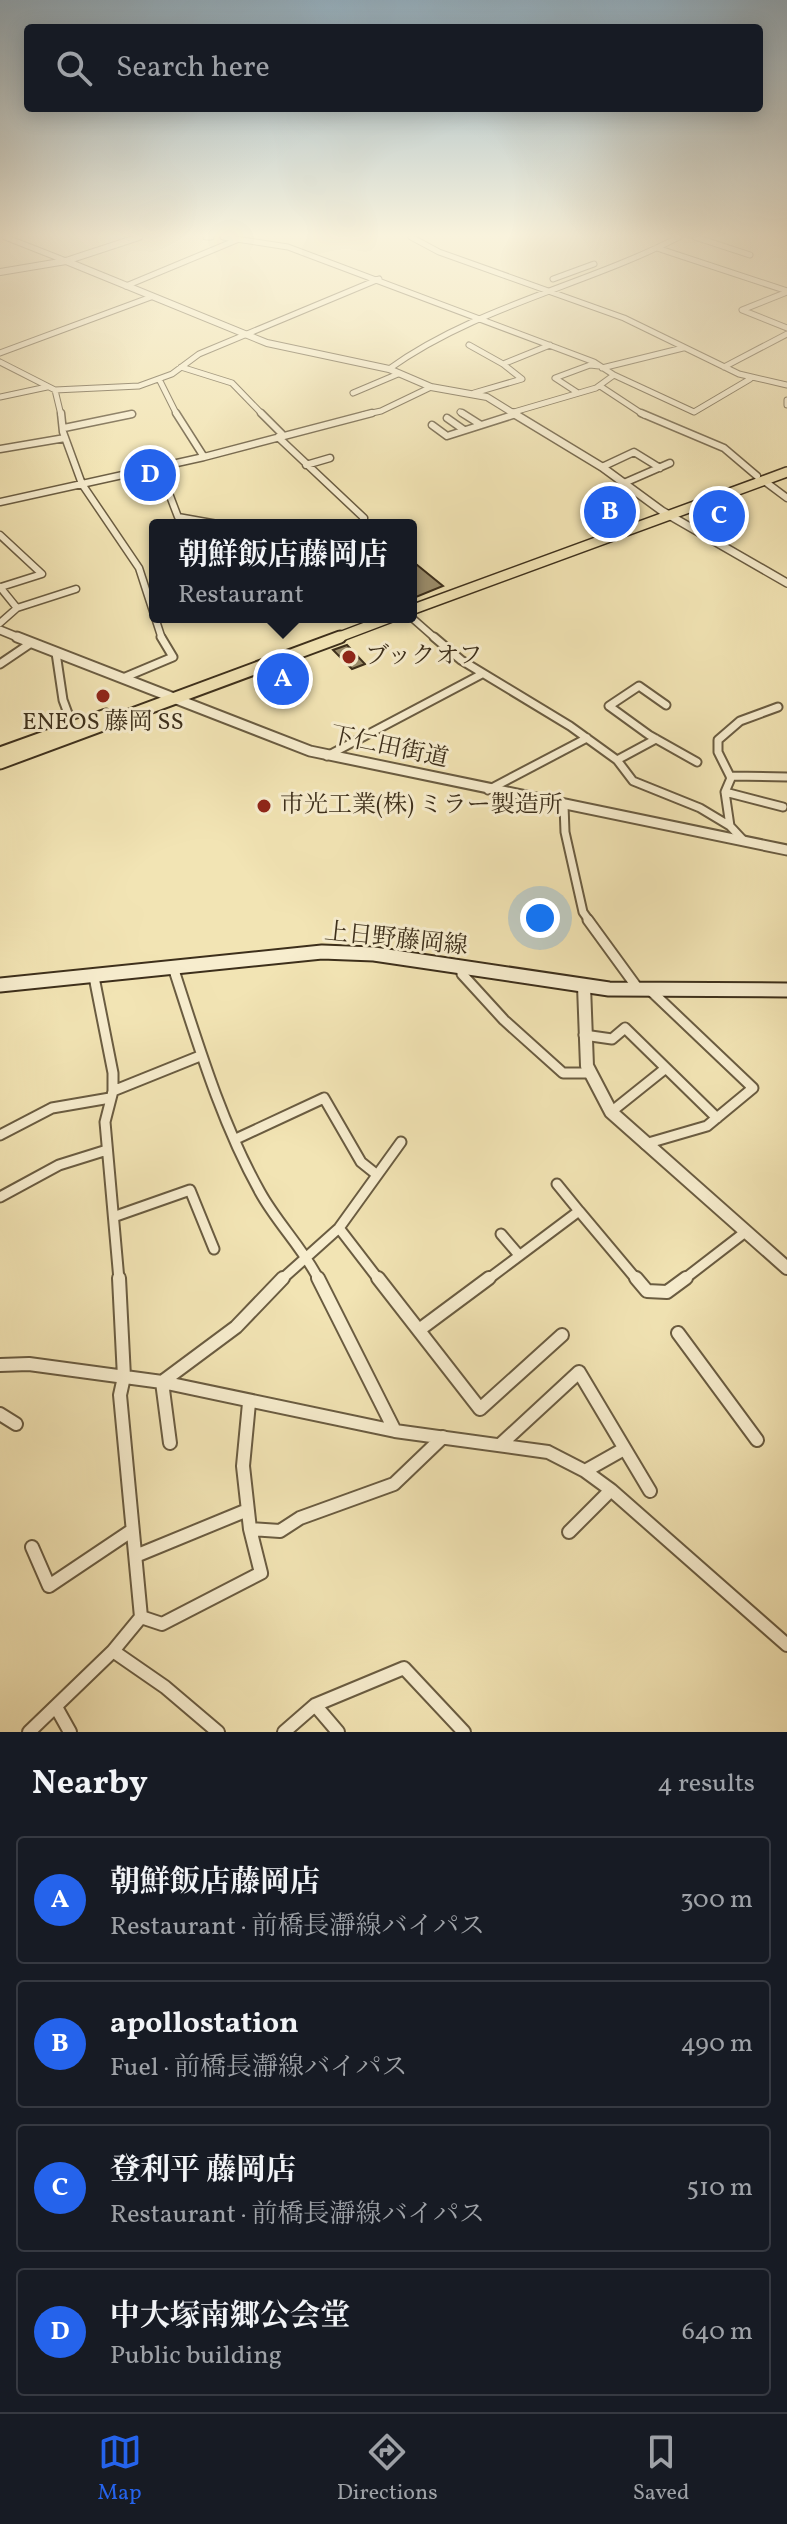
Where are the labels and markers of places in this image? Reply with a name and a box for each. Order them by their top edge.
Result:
pin: D [124,445,176,505]
pin: B [584,482,636,542]
pin: C [693,486,745,546]
place label: ブックオフ [365,640,483,674]
marker: ブックオフ [340,648,358,666]
pin: A [257,649,309,709]
marker: ENEOS 藤岡 SS [94,687,112,705]
place label: ENEOS 藤岡 SS [22,706,184,740]
place label: 市光工業(株) ミラー製造所 [280,789,563,823]
marker: 市光工業(株) ミラー製造所 [255,797,273,815]

